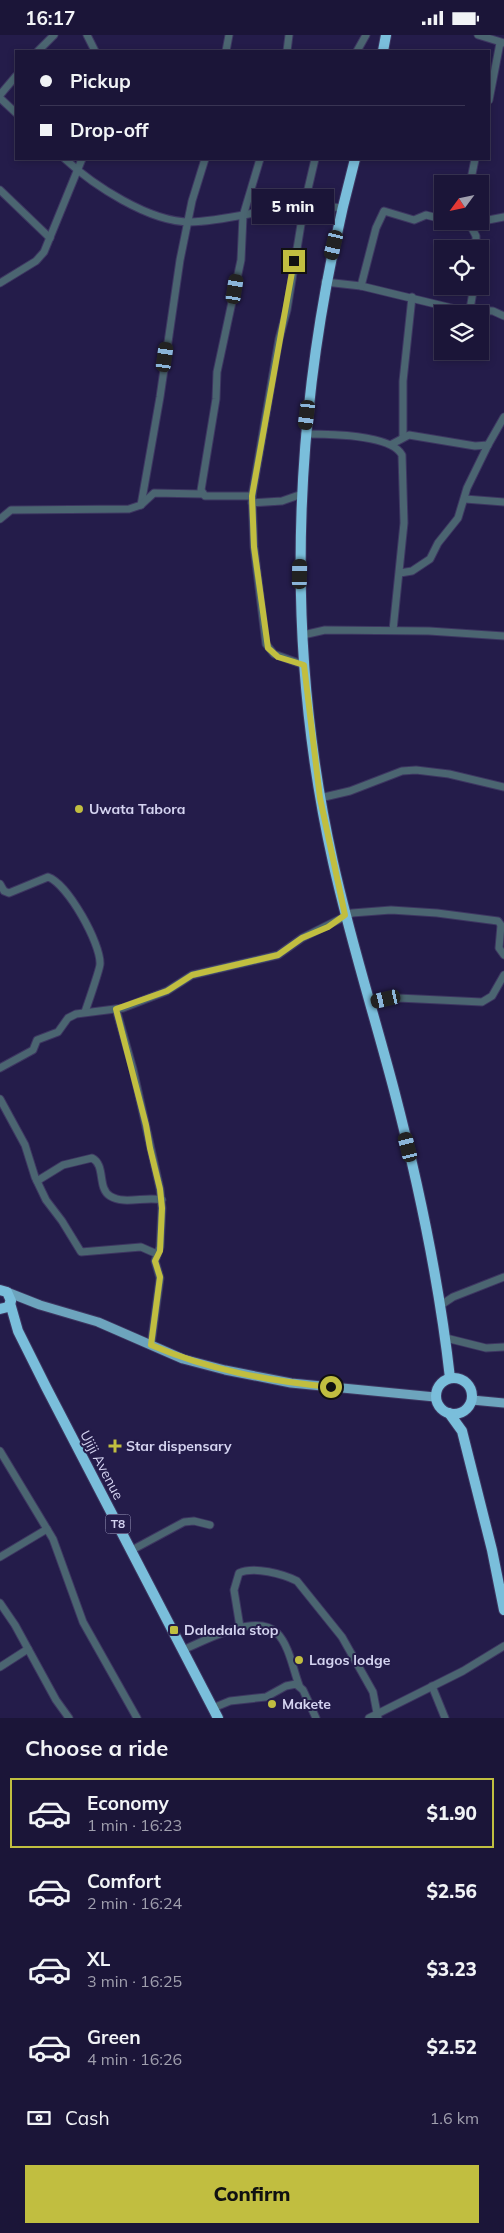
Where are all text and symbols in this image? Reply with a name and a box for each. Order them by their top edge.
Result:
text: 16:17 [25,6,75,30]
text: Pickup [70,69,131,93]
text: Drop-off [70,118,148,142]
north arrow [434,175,489,230]
map controls [434,175,489,360]
callout: 5 min [253,189,335,223]
text: 5 min [272,196,314,216]
car [323,229,344,261]
button: locate [434,240,489,295]
route end [283,250,305,272]
car [225,273,244,305]
button: layers [434,305,489,360]
car [155,341,174,373]
car [297,399,316,431]
car [292,559,307,589]
place label: Uwata Tabora [89,800,185,818]
marker: Uwata Tabora [73,803,85,815]
car [369,988,402,1010]
car [397,1131,418,1163]
route start [320,1376,342,1398]
street label: Ujiji Avenue [76,1427,128,1503]
place label: Star dispensary [126,1437,232,1455]
marker: Star dispensary [108,1439,122,1453]
road number: T8 [106,1515,130,1533]
place label: Daladala stop [184,1621,279,1639]
marker: Daladala stop [168,1624,180,1636]
place label: Lagos lodge [309,1651,391,1669]
marker: Lagos lodge [293,1654,305,1666]
place label: Makete [282,1695,331,1713]
marker: Makete [266,1698,278,1710]
text: Choose a ride [25,1734,168,1762]
icon: car [27,1791,72,1836]
text: Economy [87,1791,169,1815]
text: $1.90 [426,1801,477,1825]
text: 1 min · 16:23 [87,1815,182,1835]
icon: car [27,1869,72,1914]
text: Comfort [87,1869,161,1893]
text: $2.56 [426,1879,477,1903]
text: 2 min · 16:24 [87,1893,182,1913]
icon: car [27,1947,72,1992]
text: XL [87,1947,110,1971]
text: $3.23 [426,1957,477,1981]
text: 3 min · 16:25 [87,1971,182,1991]
icon: car [27,2025,72,2070]
text: Green [87,2025,141,2049]
text: $2.52 [426,2035,477,2059]
text: 4 min · 16:26 [87,2049,182,2069]
icon: cash [25,2104,53,2132]
text: Cash [65,2106,110,2130]
text: 1.6 km [430,2108,479,2128]
button: Confirm [25,2165,479,2223]

